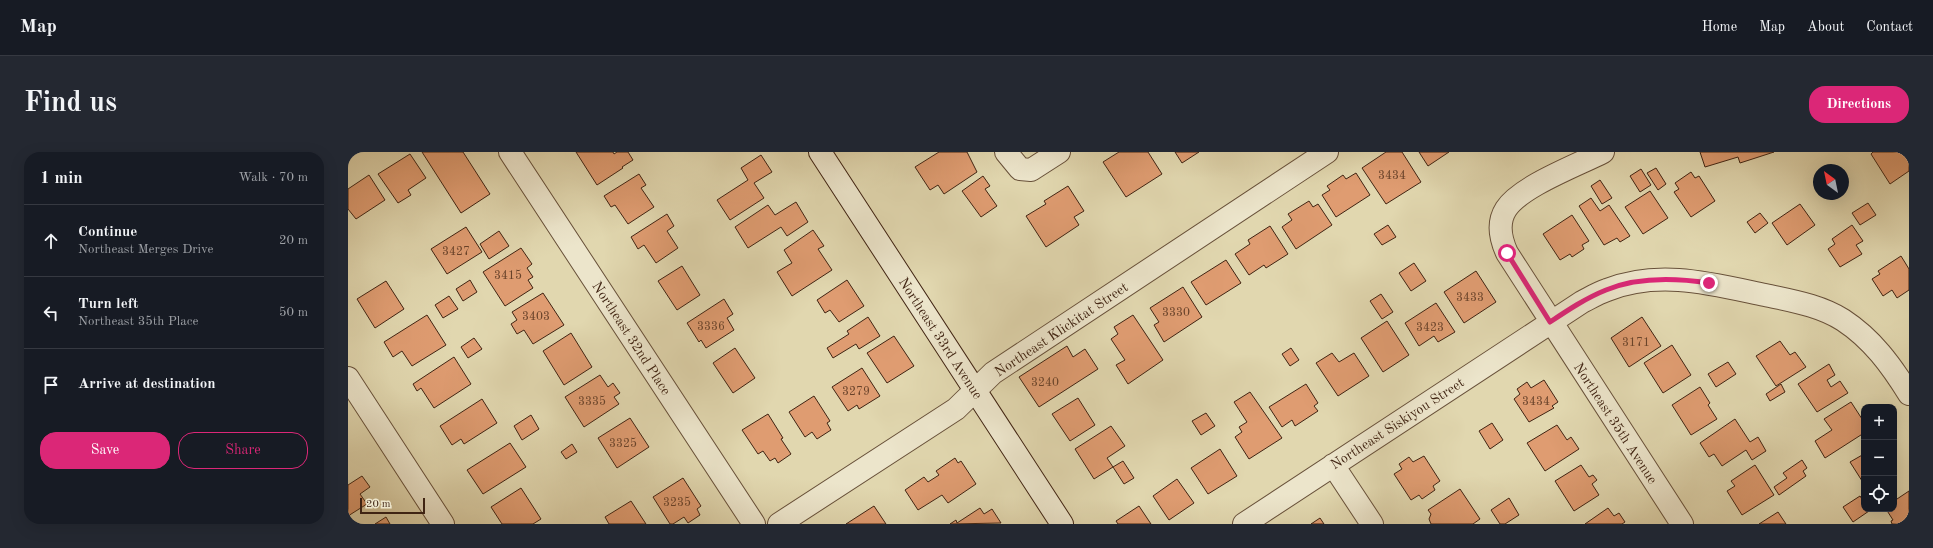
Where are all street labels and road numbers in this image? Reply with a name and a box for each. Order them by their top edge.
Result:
street label: Northeast 33rd Avenue [896,275,985,402]
street label: Northeast 32nd Place [589,279,673,398]
street label: Northeast Klickitat Street [992,280,1131,380]
street label: Northeast 35th Avenue [1571,360,1660,487]
street label: Northeast Siskiyou Street [1328,375,1467,472]

